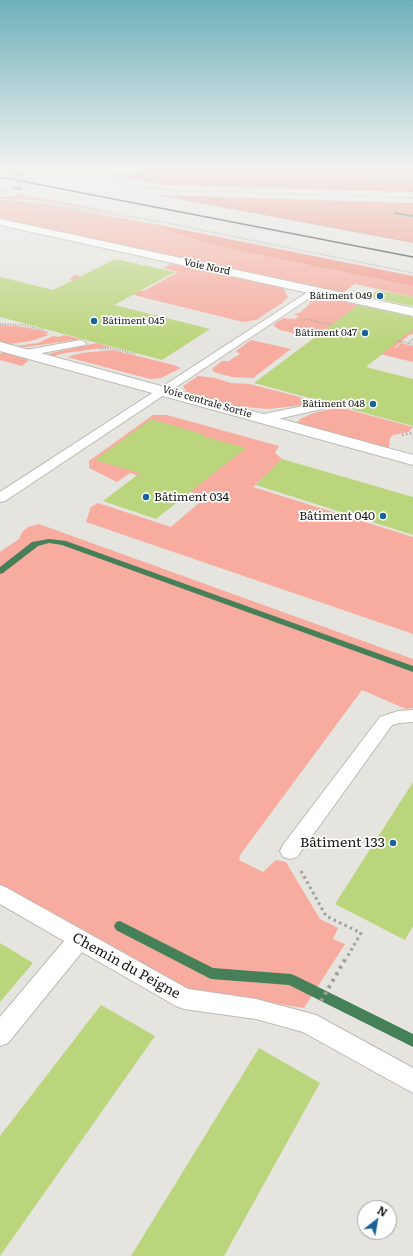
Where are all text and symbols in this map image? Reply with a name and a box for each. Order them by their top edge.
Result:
street label: Voie Nord [183,256,231,278]
place label: Bâtiment 049 [309,290,372,302]
marker: Bâtiment 049 [375,291,385,301]
place label: Bâtiment 045 [102,315,165,327]
marker: Bâtiment 045 [89,316,99,326]
place label: Bâtiment 047 [295,327,357,339]
marker: Bâtiment 047 [360,328,370,338]
street label: Voie centrale Sortie [161,383,253,421]
place label: Bâtiment 048 [302,398,365,410]
marker: Bâtiment 048 [368,399,378,409]
place label: Bâtiment 034 [154,490,229,504]
marker: Bâtiment 034 [141,492,151,502]
place label: Bâtiment 040 [299,509,375,523]
marker: Bâtiment 040 [378,511,388,521]
place label: Bâtiment 133 [300,835,385,851]
marker: Bâtiment 133 [388,838,398,848]
street label: Chemin du Peigne [69,929,183,1003]
north arrow [357,1200,397,1240]
text: N [375,1201,391,1220]

